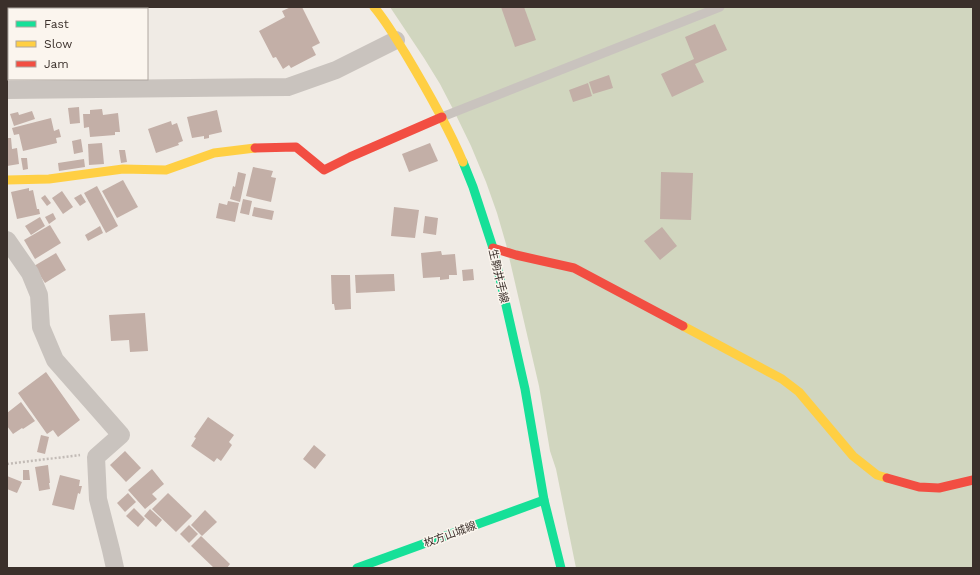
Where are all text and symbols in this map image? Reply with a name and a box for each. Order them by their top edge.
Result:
legend [8,8,148,80]
text: Fast [44,17,69,31]
text: Slow [44,37,72,51]
text: Jam [44,57,69,71]
street label: 生駒井手線 [486,248,511,304]
street label: 枚方山城線 [422,519,478,550]

